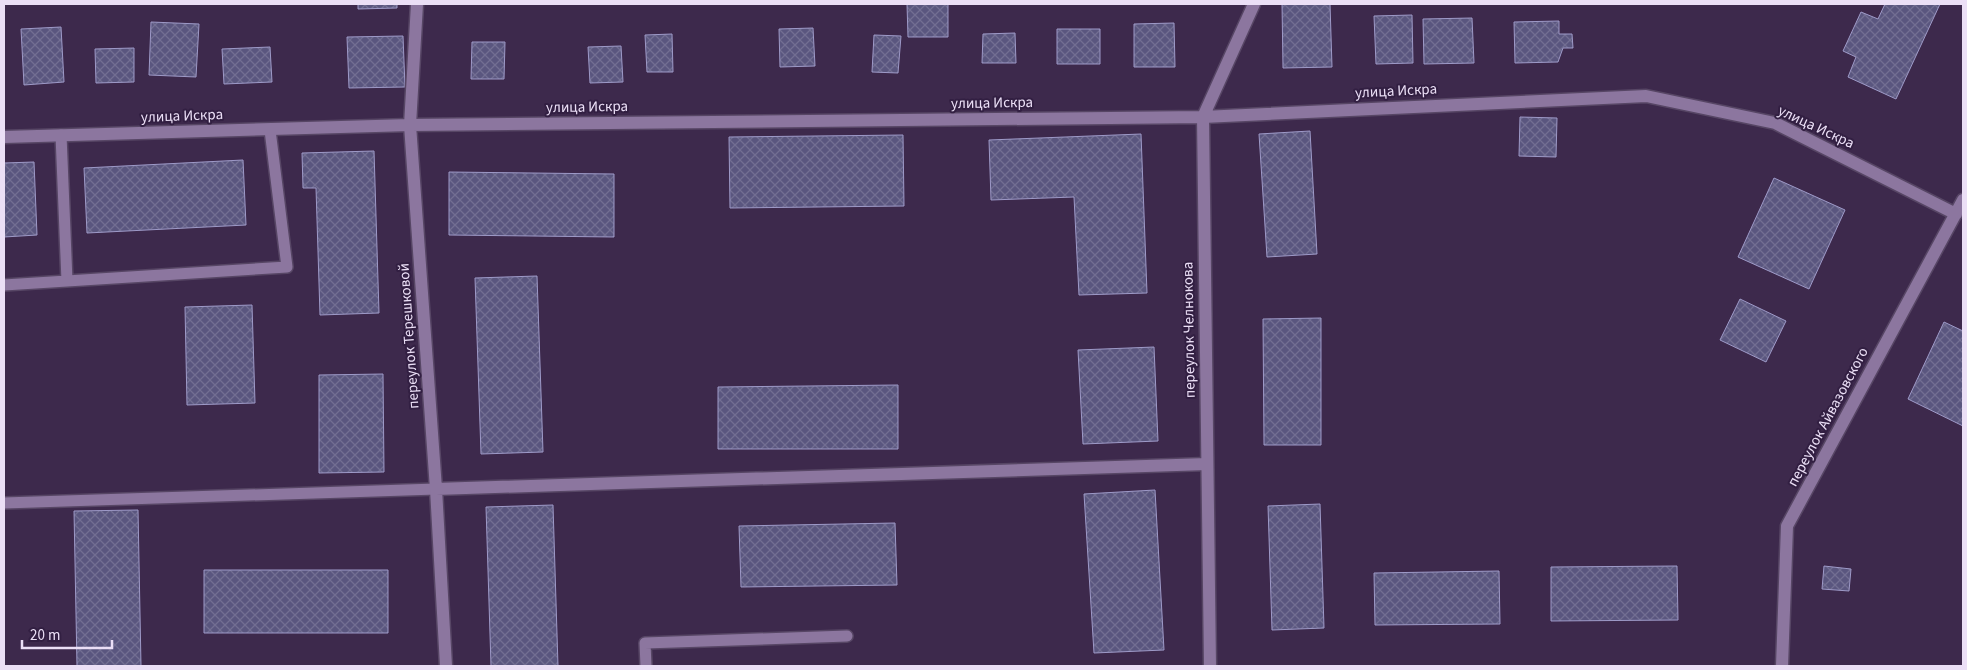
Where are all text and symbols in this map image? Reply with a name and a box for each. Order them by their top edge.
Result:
street label: улица Искра [1354,78,1438,104]
street label: улица Искра [951,92,1033,114]
street label: улица Искра [546,96,628,118]
street label: улица Искра [1774,100,1858,154]
street label: улица Искра [141,104,223,128]
street label: переулок Терешковой [393,262,425,410]
street label: переулок Челнокова [1177,262,1201,398]
street label: переулок Айвазовского [1782,344,1874,490]
scale bar [22,618,112,650]
text: 20 m [30,625,60,646]

